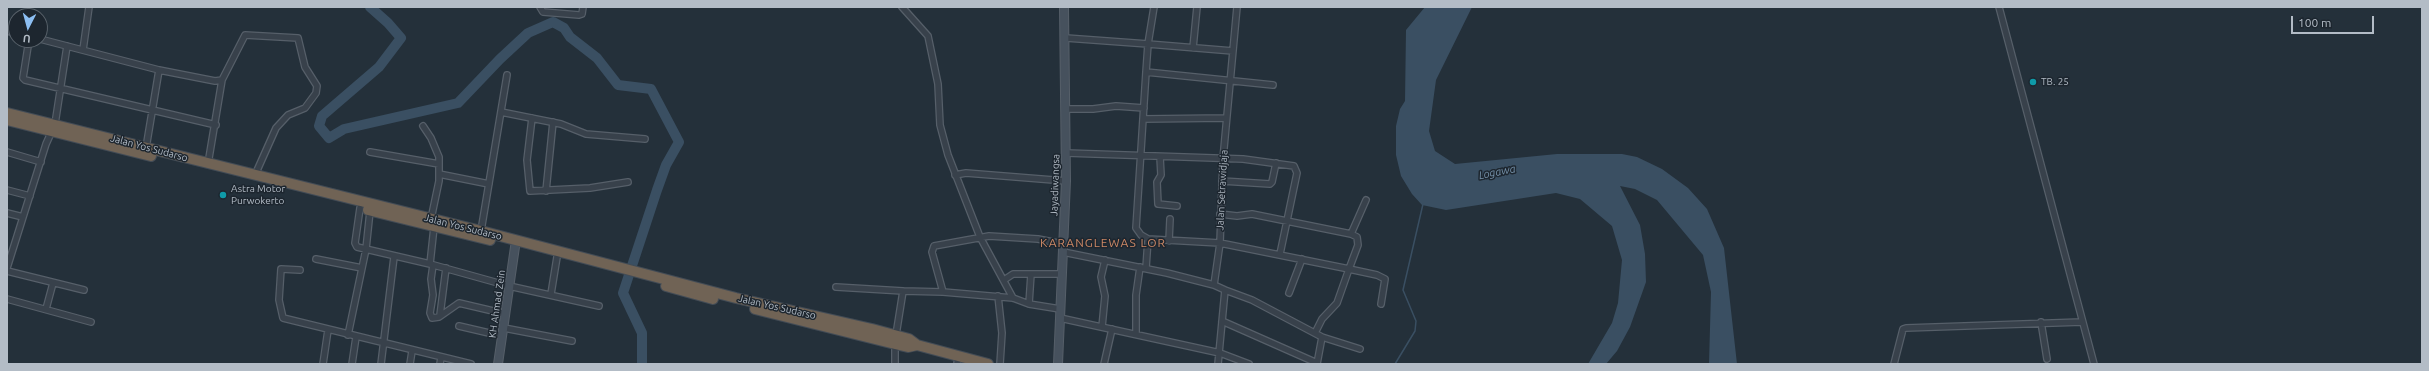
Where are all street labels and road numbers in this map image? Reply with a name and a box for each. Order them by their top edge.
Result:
street label: Jalan Yos Sudarso [109,132,189,164]
street label: Jalan Setrawidjaja [1214,149,1230,231]
street label: Jayadiwangsa [1048,154,1062,216]
street label: Jalan Yos Sudarso [423,212,503,242]
street label: KH Ahmad Zein [486,269,508,339]
street label: Jalan Yos Sudarso [737,292,817,322]

